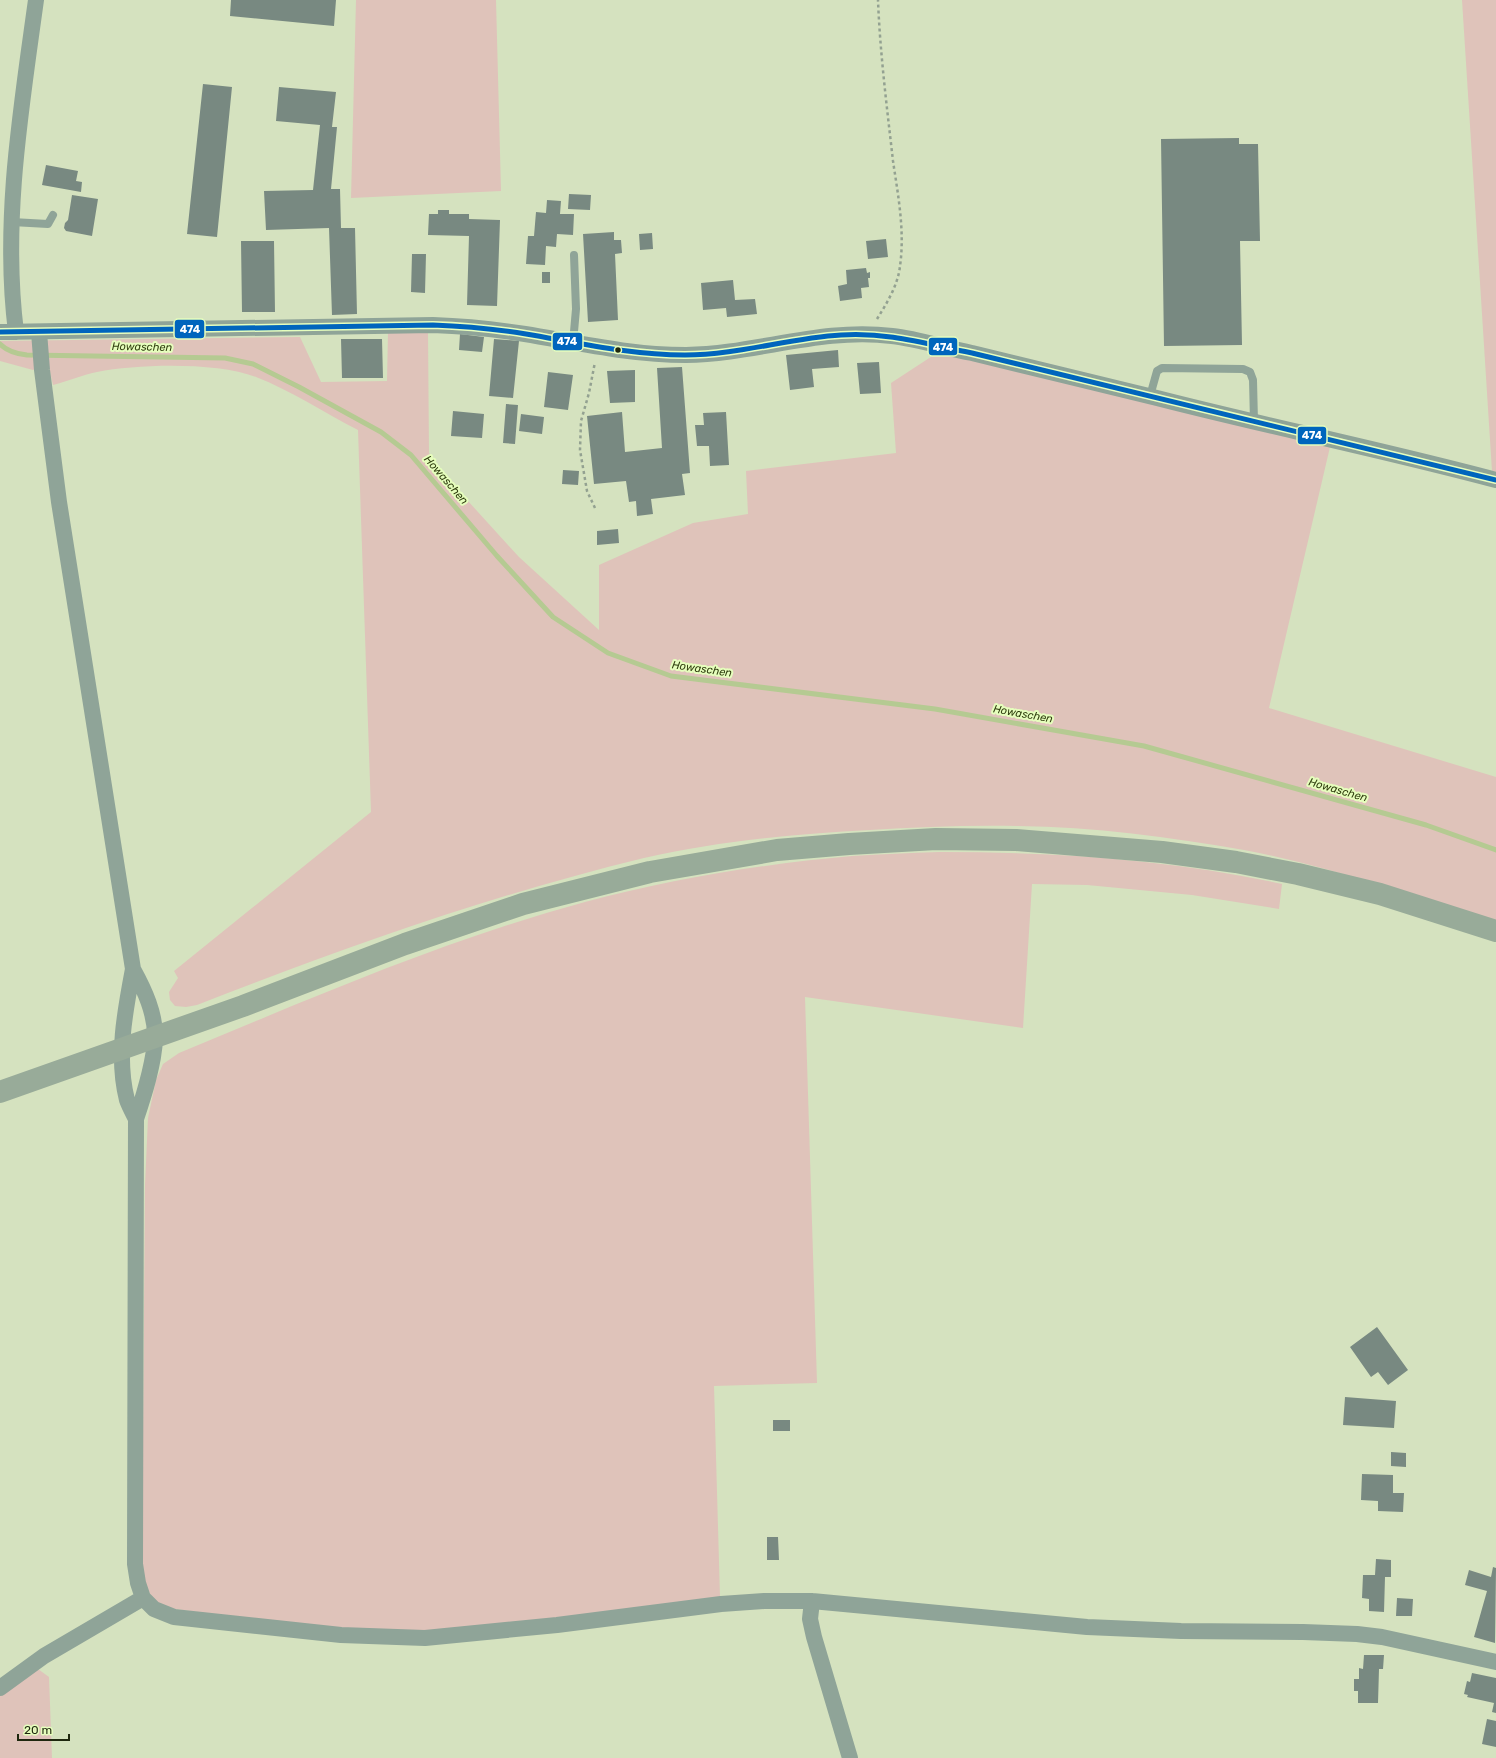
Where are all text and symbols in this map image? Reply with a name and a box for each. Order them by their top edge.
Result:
line badge: 474 [174,319,205,339]
text: 474 [180,323,201,336]
line badge: 474 [552,332,583,351]
text: 474 [557,335,578,348]
line badge: 474 [928,337,958,356]
water label: Howaschen [112,340,173,354]
text: 474 [933,341,954,354]
unlabelled marker [613,345,623,355]
line badge: 474 [1297,426,1327,445]
text: 474 [1302,429,1323,442]
water label: Howaschen [421,453,471,507]
water label: Howaschen [671,658,733,680]
water label: Howaschen [992,702,1054,726]
water label: Howaschen [1307,775,1369,805]
scale bar [18,1716,69,1742]
text: 20 m [24,1723,52,1737]

